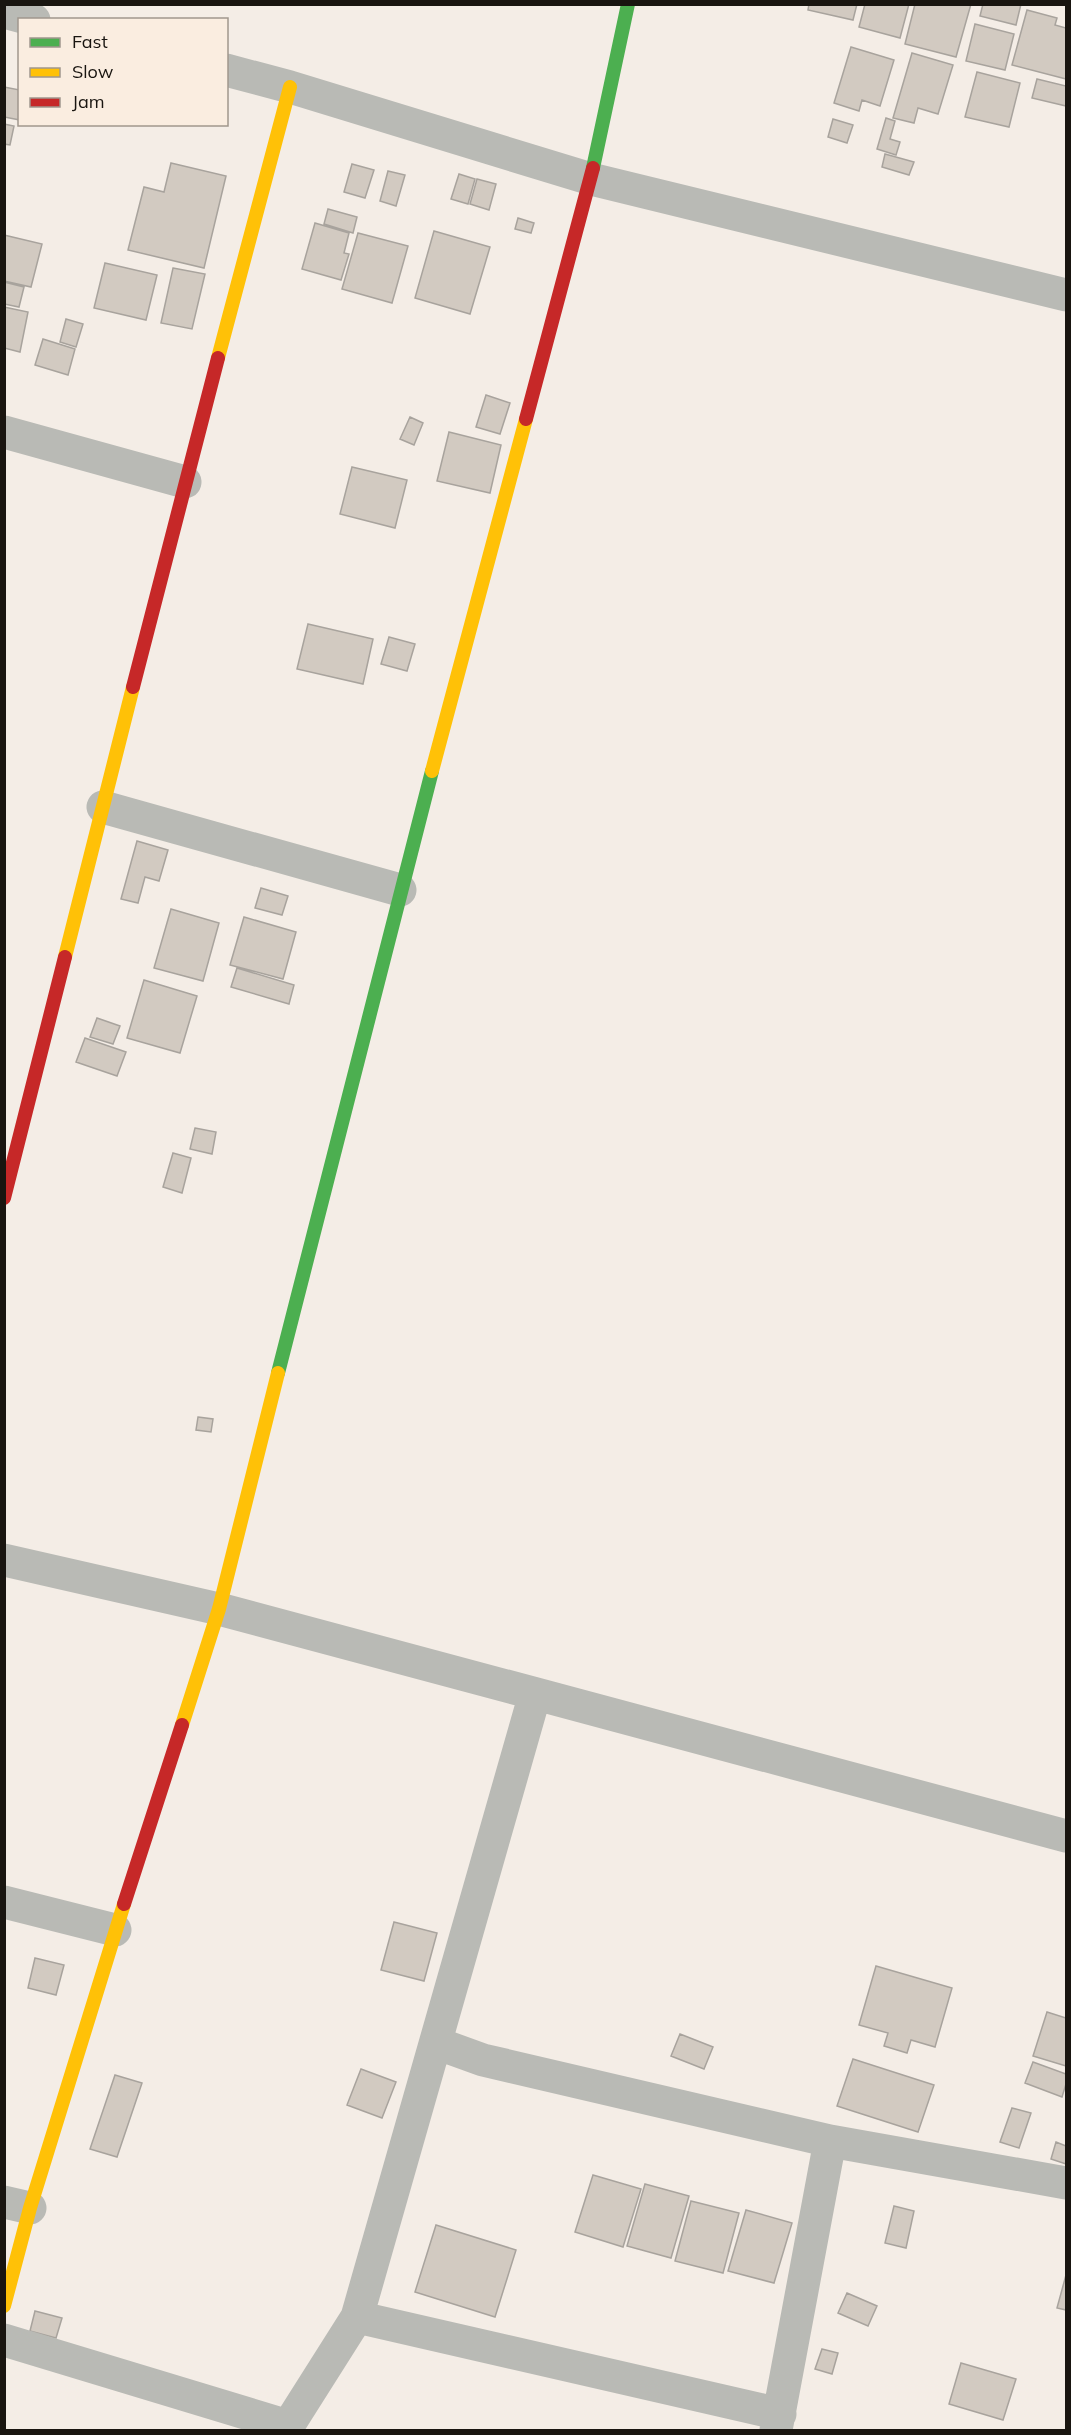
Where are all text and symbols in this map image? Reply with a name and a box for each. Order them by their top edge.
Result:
legend [18,18,228,126]
text: Fast [72,30,108,53]
text: Slow [72,60,114,83]
text: Jam [72,90,105,113]

